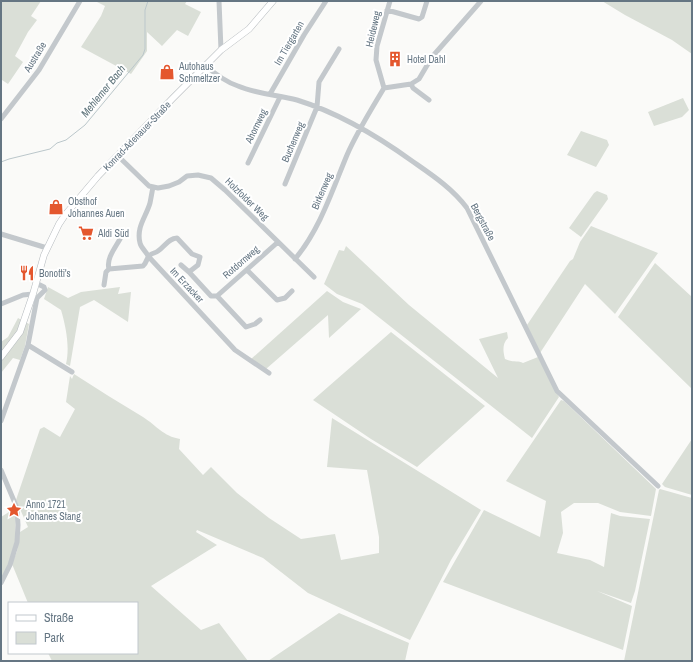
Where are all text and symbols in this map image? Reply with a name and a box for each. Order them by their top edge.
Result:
street label: Heideweg [363,9,384,48]
street label: Im Tiergarten [271,19,307,67]
street label: Austraße [20,39,50,75]
building icon: Hotel Dahl [386,50,404,68]
place label: Hotel Dahl [407,53,445,66]
place label: Autohaus Schmeltzer [178,60,220,85]
water label: Mehlemer Bach [78,62,128,120]
shop icon: Autohaus Schmeltzer [158,63,176,81]
street label: Konrad-Adenauer-Straße [100,98,174,174]
street label: Ahornweg [242,106,270,146]
street label: Buchenweg [279,119,308,164]
street label: Birkenweg [308,170,336,211]
street label: Holzfolder Weg [222,175,272,223]
place label: Obsthof Johannes Auen [68,195,125,220]
shop icon: Obsthof Johannes Auen [47,198,65,216]
street label: Bergstraße [468,201,498,243]
supermarket icon: Aldi Süd [77,224,95,242]
place label: Aldi Süd [97,227,129,240]
street label: Rotdornweg [220,242,262,281]
restaurant icon: Bonotti's [18,264,36,282]
street label: Im Erzacker [167,265,207,306]
place label: Bonotti's [39,267,71,280]
place label: Anno 1721 Johanes Stang [25,498,81,523]
place icon: Anno 1721 Johanes Stang [5,501,23,519]
legend [8,602,138,654]
text: Straße [44,610,74,626]
text: Park [44,630,64,646]

